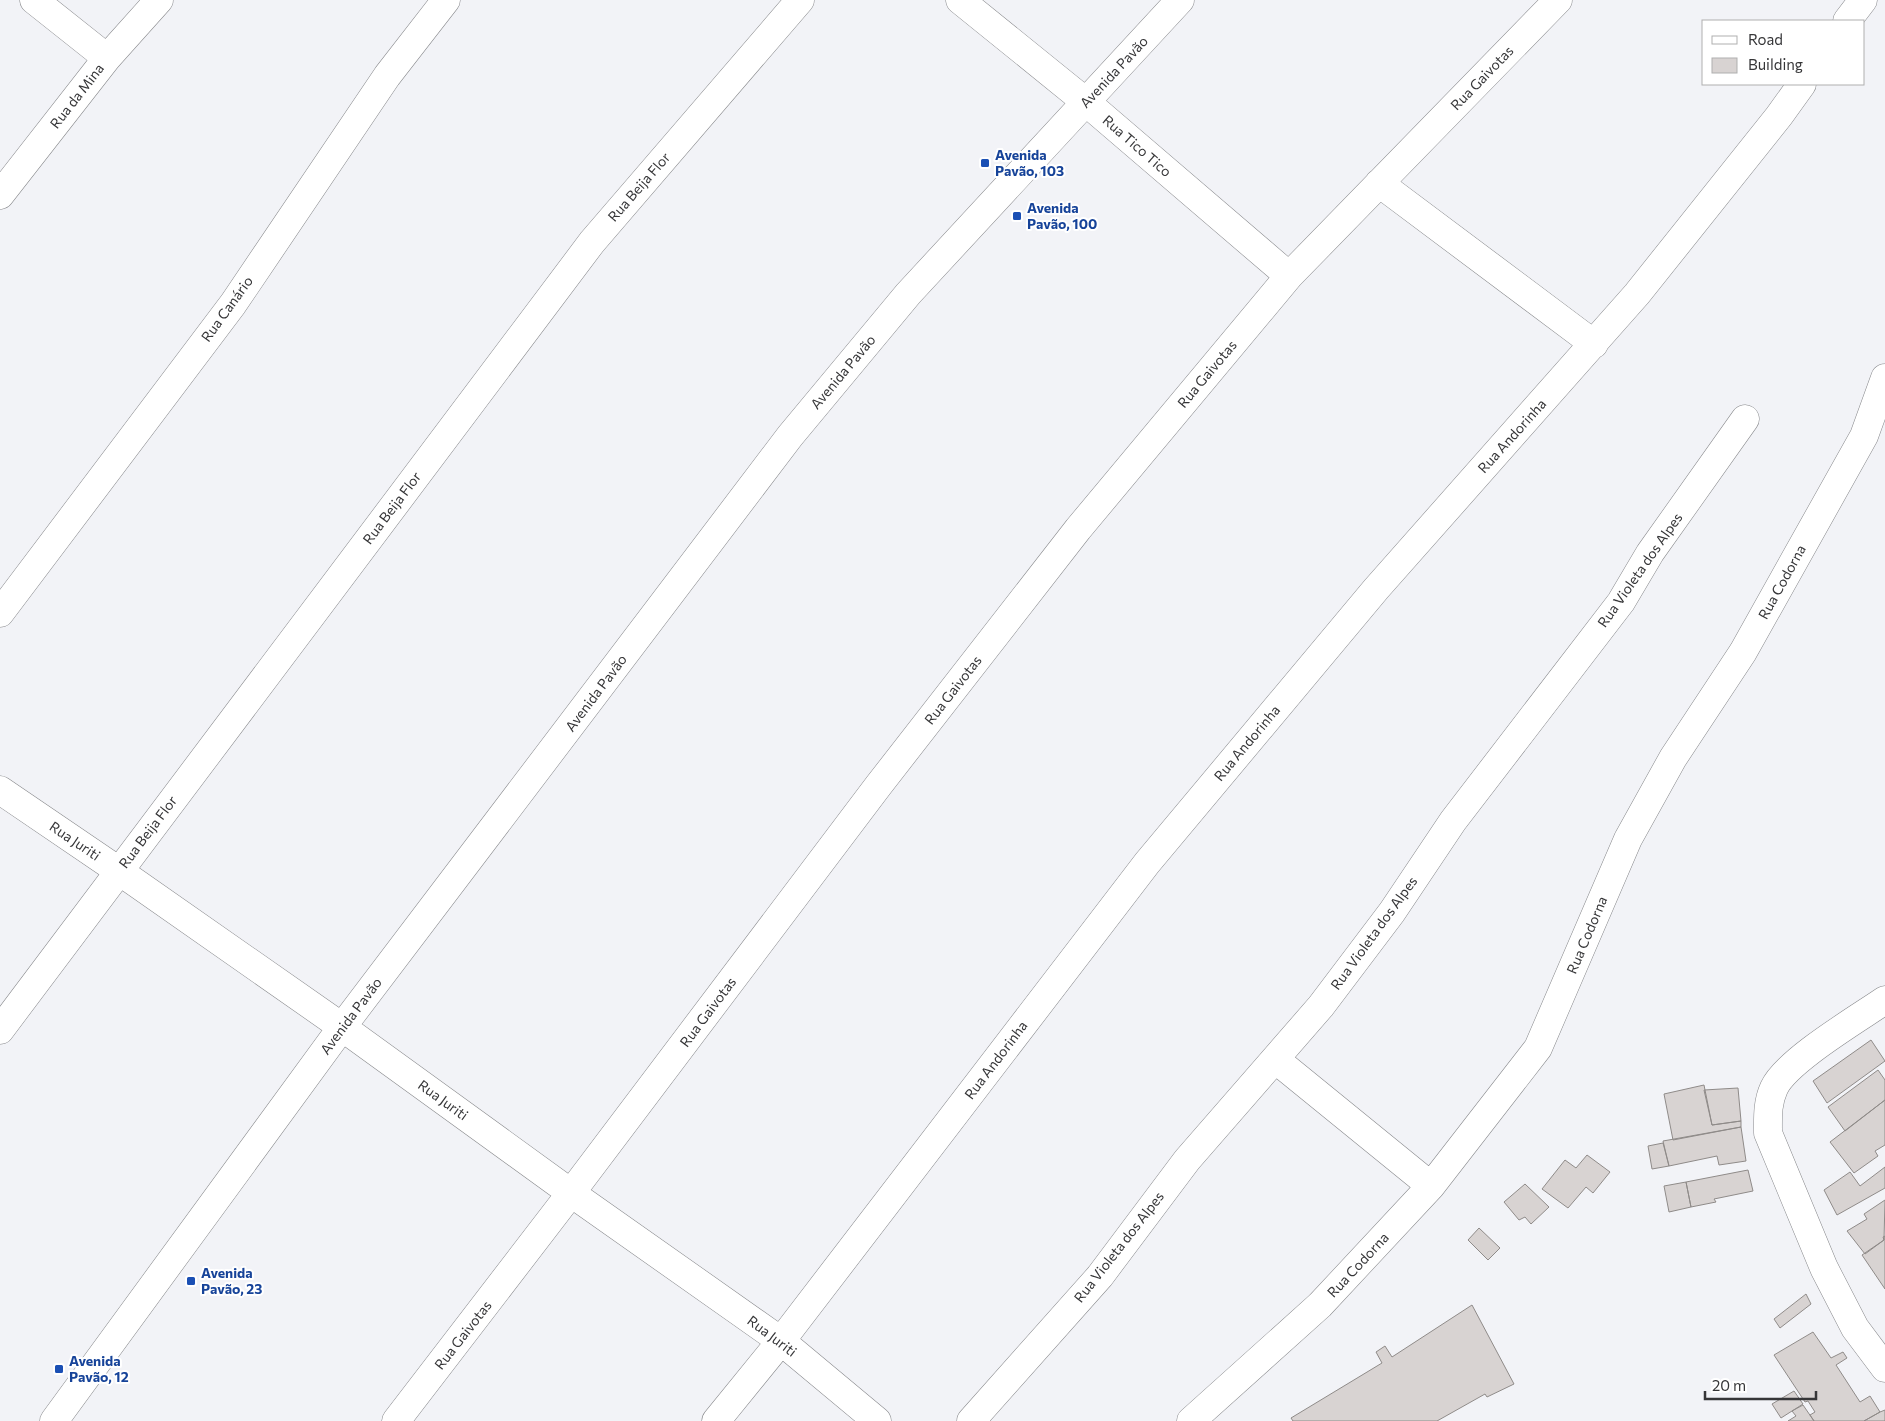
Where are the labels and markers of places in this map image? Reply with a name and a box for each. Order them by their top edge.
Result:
place label: Avenida Pavão, 103 [995,146,1064,179]
marker: Avenida Pavão, 103 [979,157,991,169]
place label: Avenida Pavão, 100 [1027,199,1097,232]
marker: Avenida Pavão, 100 [1011,210,1023,222]
place label: Avenida Pavão, 23 [201,1264,262,1297]
marker: Avenida Pavão, 23 [185,1275,197,1287]
place label: Avenida Pavão, 12 [69,1352,129,1385]
marker: Avenida Pavão, 12 [53,1363,65,1375]

